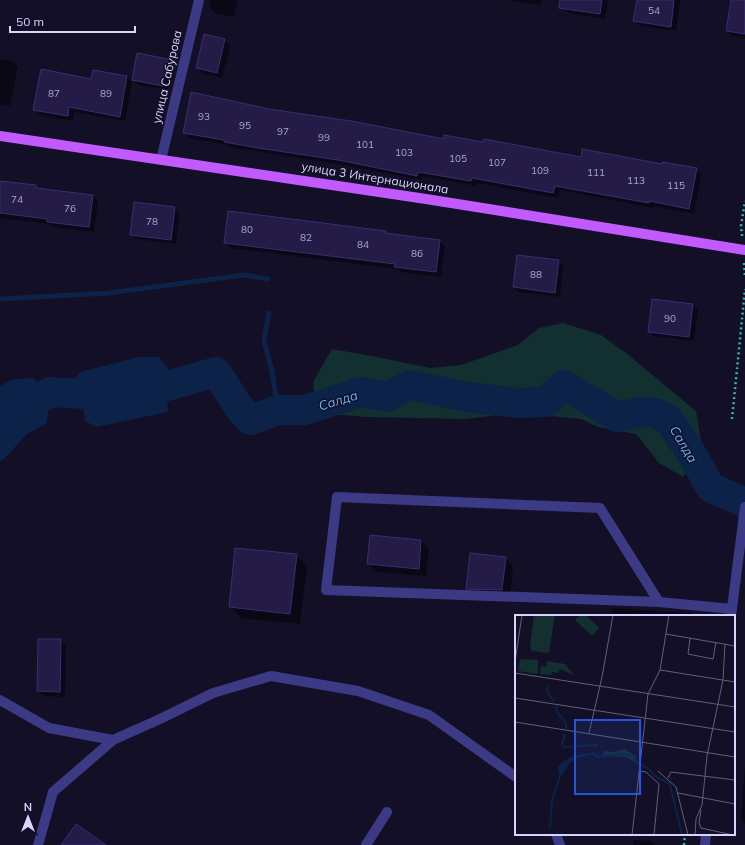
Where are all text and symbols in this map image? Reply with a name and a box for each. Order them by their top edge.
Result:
house number: 54 [648,4,660,17]
scale bar [10,8,135,34]
text: 50 m [16,14,44,29]
street label: улица Сабурова [148,29,185,125]
house number: 87 [48,87,60,100]
house number: 89 [100,87,112,100]
house number: 93 [198,110,210,123]
house number: 95 [239,119,251,132]
house number: 97 [277,125,289,138]
house number: 99 [318,131,330,144]
house number: 101 [356,138,374,151]
house number: 103 [395,146,413,159]
house number: 105 [449,152,467,165]
house number: 107 [488,156,506,169]
street label: улица 3 Интернационала [300,158,450,197]
house number: 109 [531,164,549,177]
house number: 111 [587,166,605,179]
house number: 113 [627,174,645,187]
house number: 115 [667,179,685,192]
house number: 74 [11,193,23,206]
house number: 76 [64,202,76,215]
house number: 78 [146,215,158,228]
house number: 80 [241,223,253,236]
house number: 82 [300,231,312,244]
house number: 84 [357,238,369,251]
house number: 86 [411,247,423,260]
house number: 88 [530,268,542,281]
house number: 90 [664,312,676,325]
water label: Салда [316,386,360,414]
water label: Салда [667,423,701,465]
inset map [515,615,735,835]
north arrow [8,797,48,837]
text: N [24,800,32,814]

